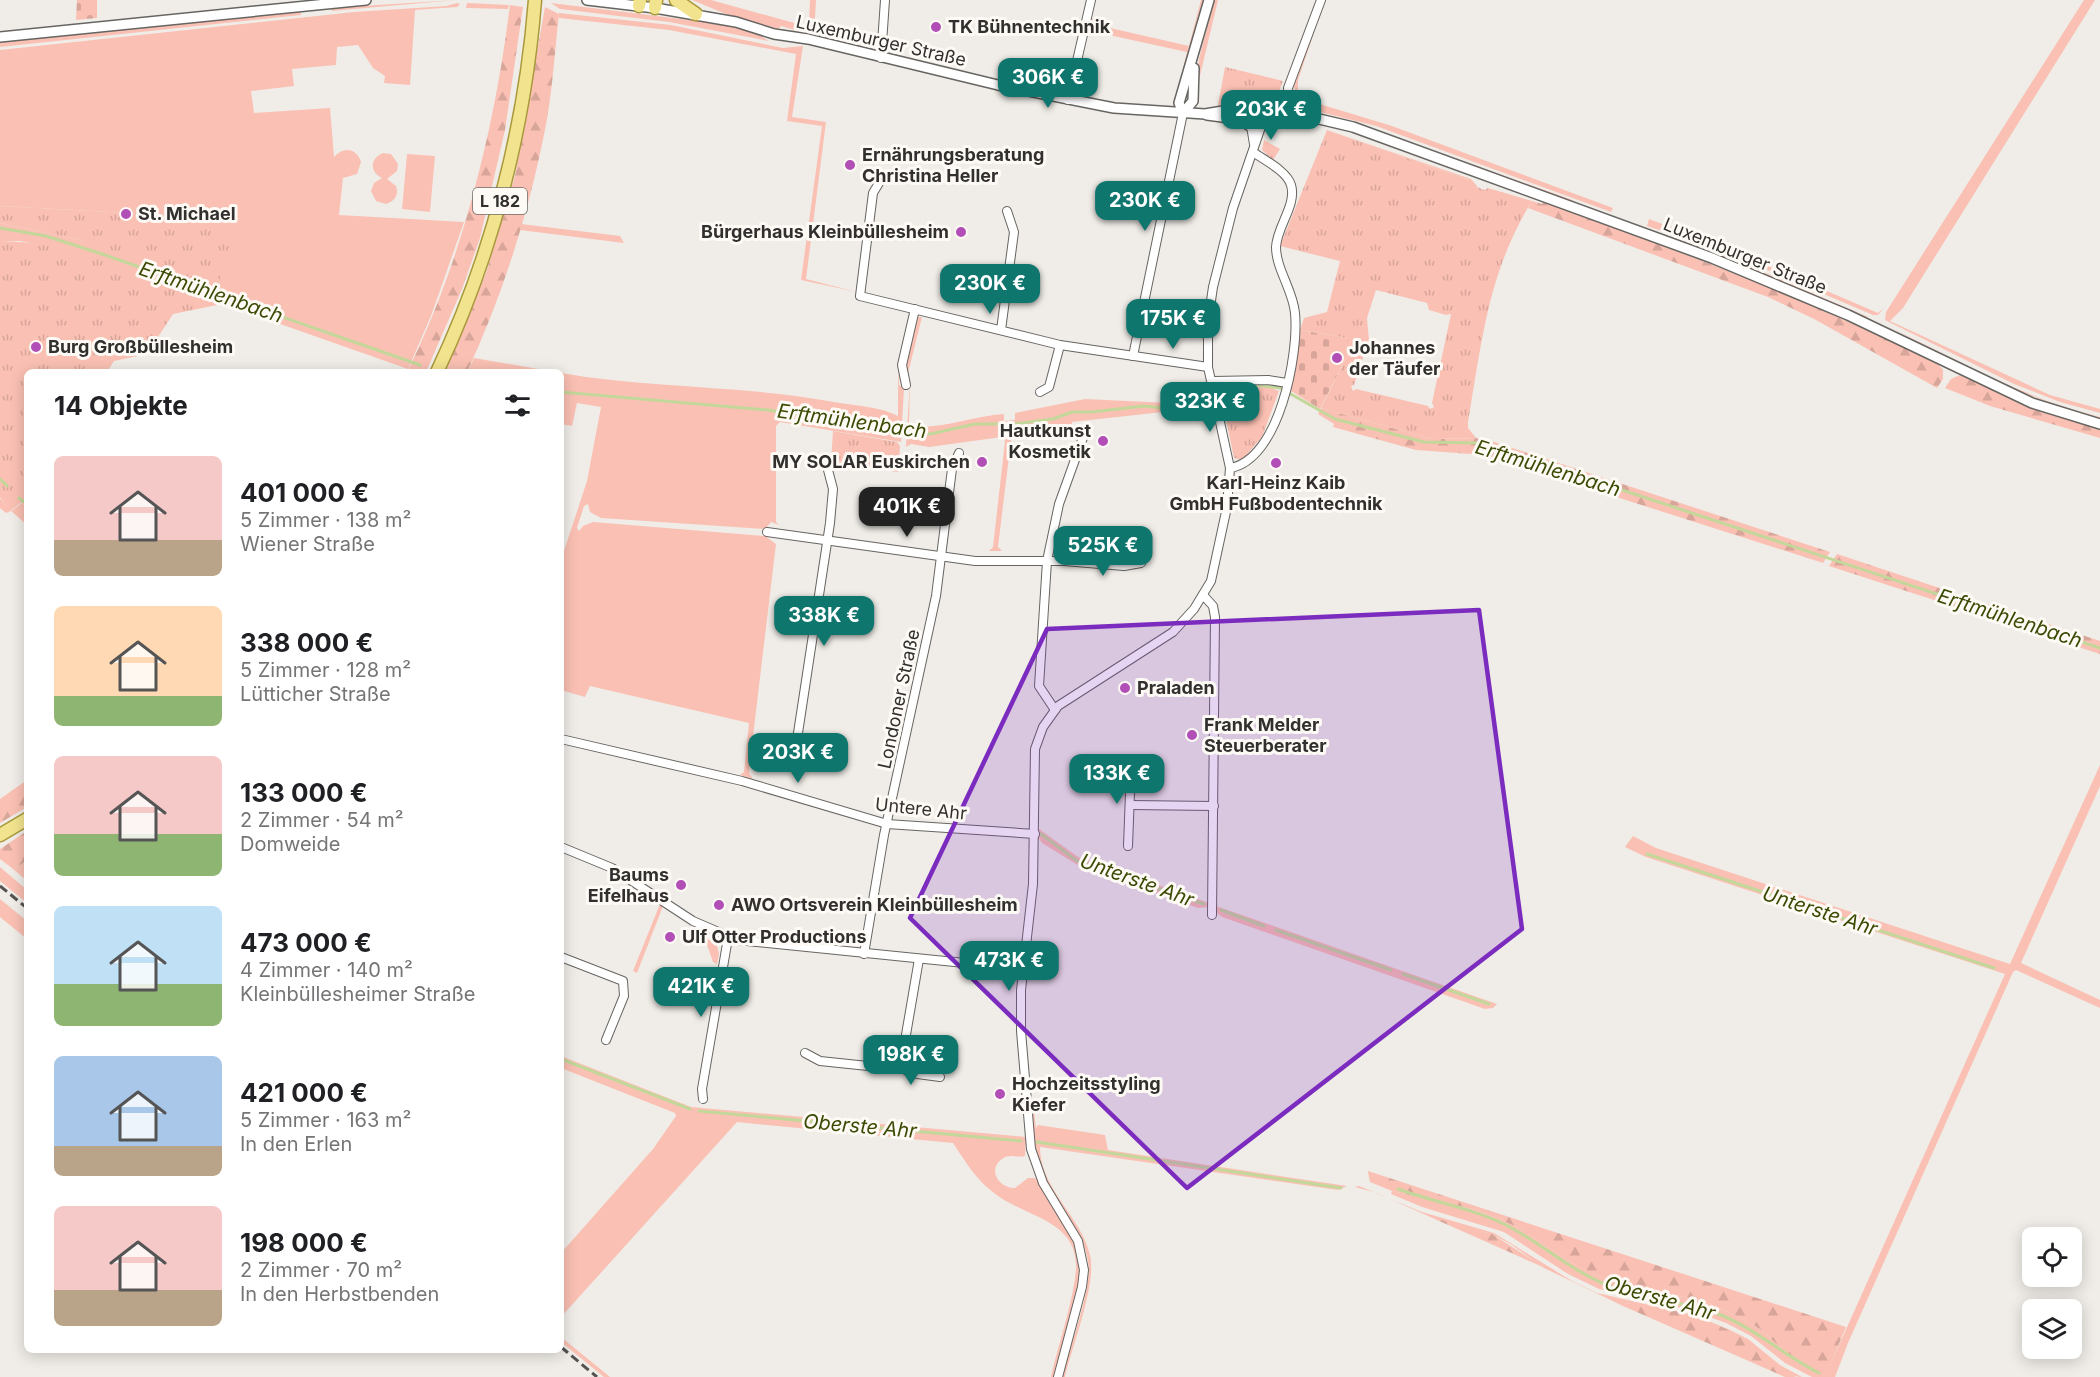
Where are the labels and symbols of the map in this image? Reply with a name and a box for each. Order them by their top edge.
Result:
street label: Luxemburger Straße [794,11,968,70]
place label: TK Bühnentechnik [948,16,1111,37]
marker: TK Bühnentechnik [929,20,943,34]
pin: 306K € [999,58,1097,109]
pin: 203K € [1222,90,1320,141]
place label: Ernährungsberatung Christina Heller [862,144,1044,186]
marker: Ernährungsberatung Christina Heller [843,158,857,172]
pin: 230K € [1096,181,1194,232]
road number: L 182 [473,188,527,214]
place label: St. Michael [138,203,236,224]
marker: St. Michael [119,207,133,221]
street label: Luxemburger Straße [1661,213,1830,298]
place label: Bürgerhaus Kleinbüllesheim [701,221,949,242]
marker: Bürgerhaus Kleinbüllesheim [954,225,968,239]
water label: Erftmühlenbach [136,256,286,328]
pin: 230K € [941,264,1039,315]
pin: 175K € [1124,299,1222,350]
place label: Burg Großbüllesheim [48,336,233,357]
place label: Johannes der Täufer [1349,337,1440,379]
marker: Burg Großbüllesheim [29,340,43,354]
marker: Johannes der Täufer [1330,351,1344,365]
pin: 323K € [1161,382,1259,433]
water label: Erftmühlenbach [776,399,928,443]
place label: Hautkunst Kosmetik [1000,420,1092,462]
marker: Hautkunst Kosmetik [1096,434,1110,448]
water label: Erftmühlenbach [1473,435,1623,501]
place label: MY SOLAR Euskirchen [772,451,970,472]
marker: MY SOLAR Euskirchen [975,455,989,469]
marker: Karl-Heinz Kaib GmbH Fußbodentechnik [1269,456,1283,470]
place label: Karl-Heinz Kaib GmbH Fußbodentechnik [1169,472,1383,514]
pin: 401K € [858,487,956,538]
pin: 525K € [1054,526,1152,577]
water label: Erftmühlenbach [1935,583,2085,653]
pin: 338K € [775,596,873,647]
street label: Londoner Straße [873,627,924,771]
place label: Praladen [1137,677,1215,698]
marker: Praladen [1118,681,1132,695]
place label: Frank Melder Steuerberater [1204,714,1327,756]
marker: Frank Melder Steuerberater [1185,728,1199,742]
pin: 203K € [749,733,847,784]
pin: 133K € [1068,754,1166,805]
street label: Untere Ahr [874,793,968,824]
water label: Unterste Ahr [1077,848,1198,912]
place label: Baums Eifelhaus [588,864,669,906]
marker: Baums Eifelhaus [674,878,688,892]
water label: Unterste Ahr [1760,881,1881,941]
place label: AWO Ortsverein Kleinbüllesheim [731,894,1018,915]
marker: AWO Ortsverein Kleinbüllesheim [712,898,726,912]
place label: Ulf Otter Productions [682,926,867,947]
marker: Ulf Otter Productions [663,930,677,944]
pin: 473K € [960,941,1058,992]
pin: 421K € [652,967,750,1018]
pin: 198K € [862,1035,960,1086]
place label: Hochzeitsstyling Kiefer [1012,1073,1161,1115]
marker: Hochzeitsstyling Kiefer [993,1087,1007,1101]
water label: Oberste Ahr [802,1109,918,1143]
water label: Oberste Ahr [1602,1271,1718,1325]

